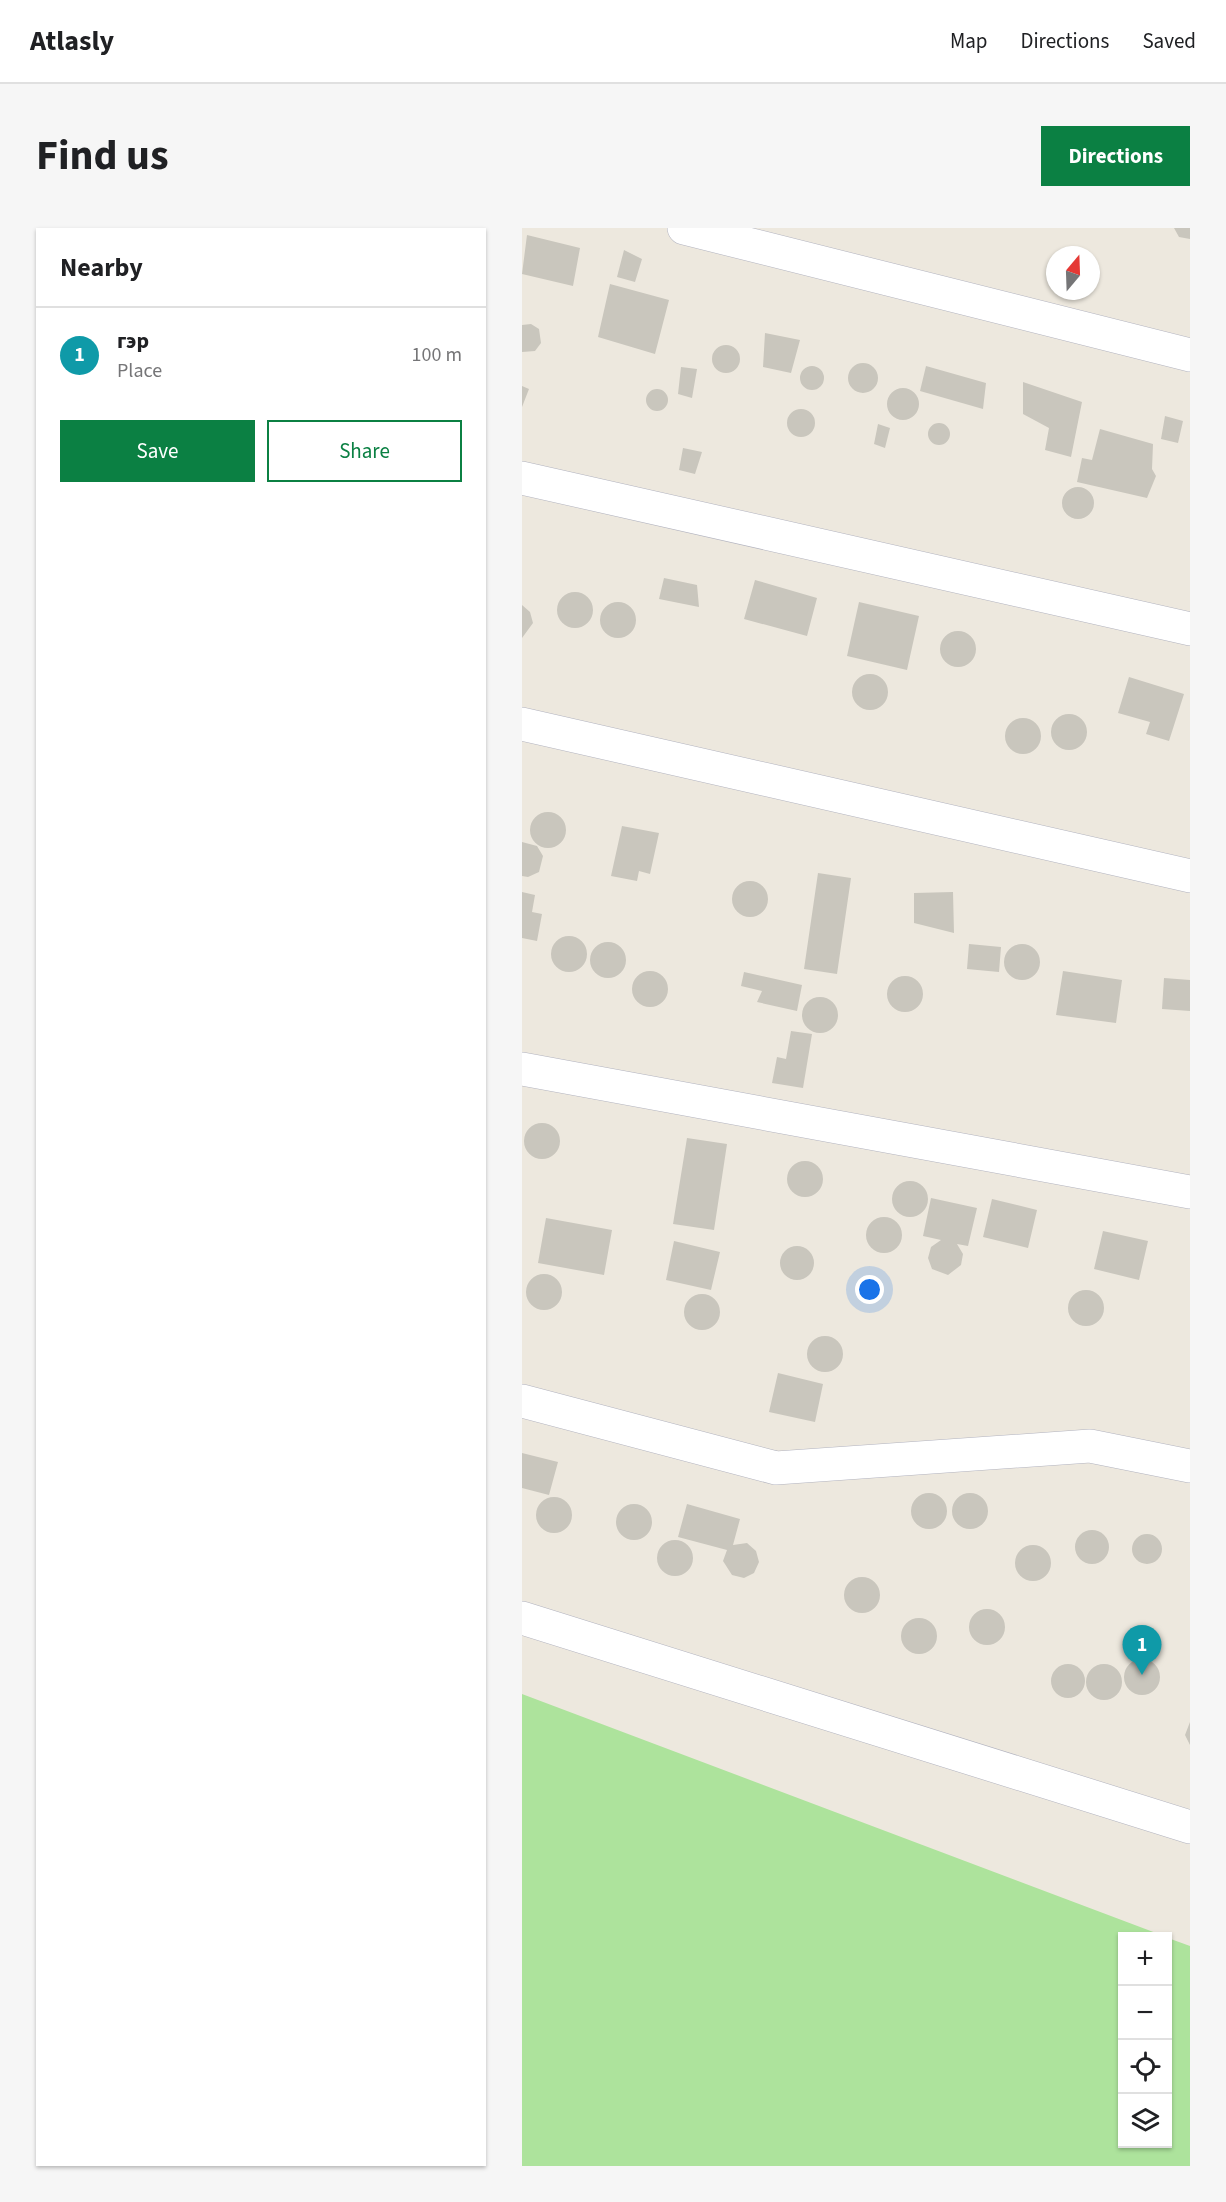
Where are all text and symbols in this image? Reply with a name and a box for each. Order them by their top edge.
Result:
text: Atlasly [30,21,114,61]
text: Map [950,26,988,56]
text: Directions [1021,26,1109,56]
text: Saved [1142,26,1196,56]
text: Find us [36,126,169,186]
button: Directions [1041,126,1190,186]
north arrow [1046,246,1100,300]
text: Nearby [60,249,143,286]
text: гэр [117,325,149,357]
text: 1 [74,341,85,369]
text: 100 m [412,341,462,369]
text: Place [117,357,162,385]
button: Save [60,420,255,482]
button: Share [267,420,462,482]
your location [855,1275,884,1304]
pin: 1 [1122,1626,1162,1675]
map controls [1118,1932,1172,2148]
button: + [1118,1932,1172,1986]
button: − [1118,1986,1172,2040]
button: locate [1118,2040,1172,2094]
button: layers [1118,2094,1172,2148]

